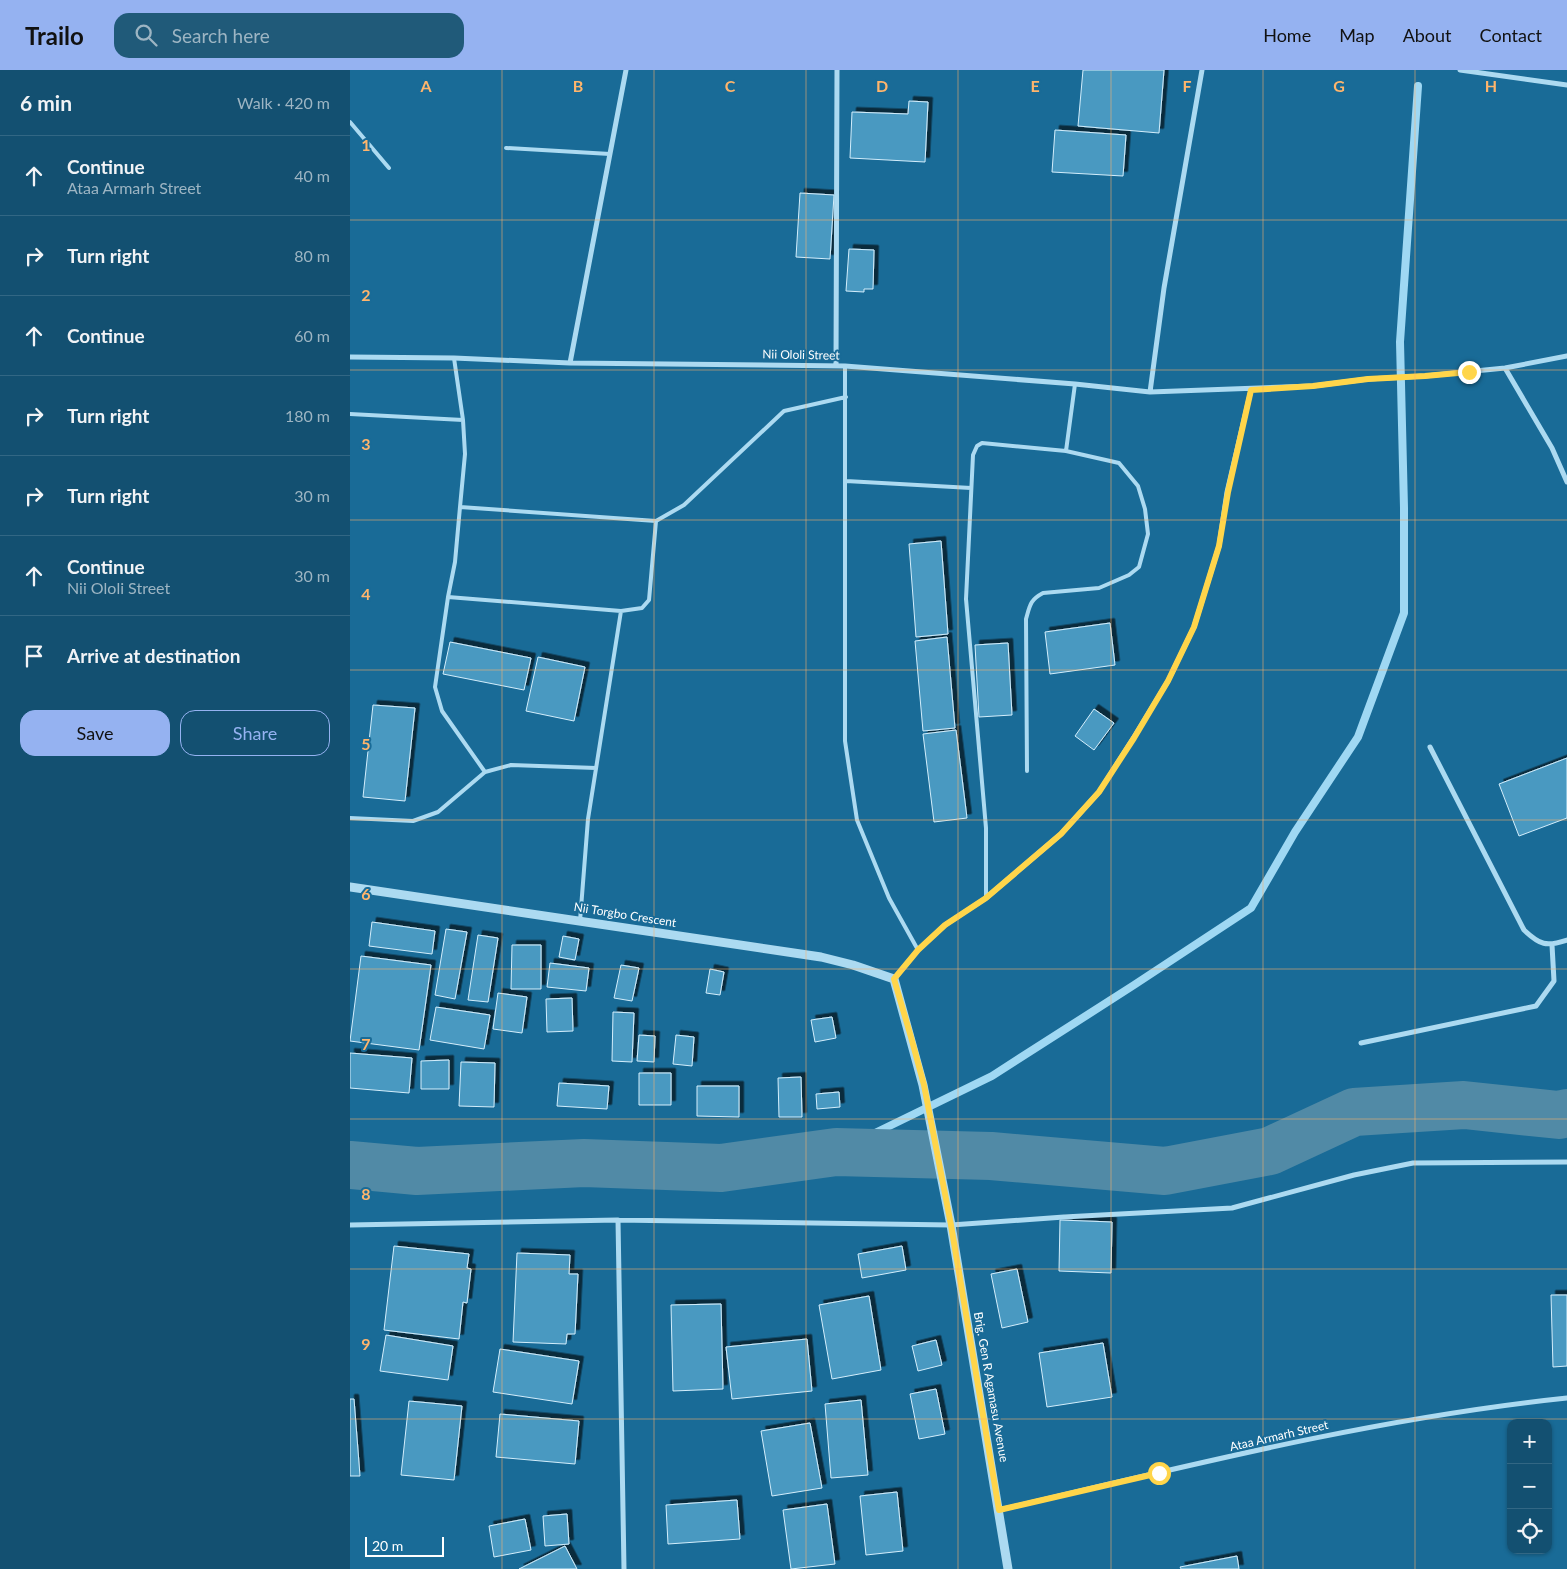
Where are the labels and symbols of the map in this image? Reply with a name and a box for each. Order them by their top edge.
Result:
text: A [419,76,432,95]
text: B [573,76,583,95]
text: C [725,76,736,95]
text: D [876,76,888,95]
text: E [1030,76,1040,95]
text: F [1182,76,1192,95]
text: G [1333,76,1345,95]
text: H [1485,76,1497,95]
text: 1 [361,135,371,154]
text: 2 [361,285,371,304]
street label: Nii Ololi Street [762,346,841,363]
route end [1458,361,1481,384]
text: 3 [361,434,371,453]
text: 4 [361,584,371,603]
text: 5 [361,734,371,753]
text: 6 [361,884,371,903]
street label: Nii Torgbo Crescent [573,899,678,930]
text: 7 [361,1034,371,1053]
text: 8 [361,1184,371,1203]
street label: Brig. Gen R Agamasu Avenue [971,1311,1012,1463]
text: 9 [361,1334,371,1353]
street label: Ataa Armarh Street [1228,1417,1330,1454]
route start [1148,1462,1171,1485]
scale bar [365,1534,444,1557]

